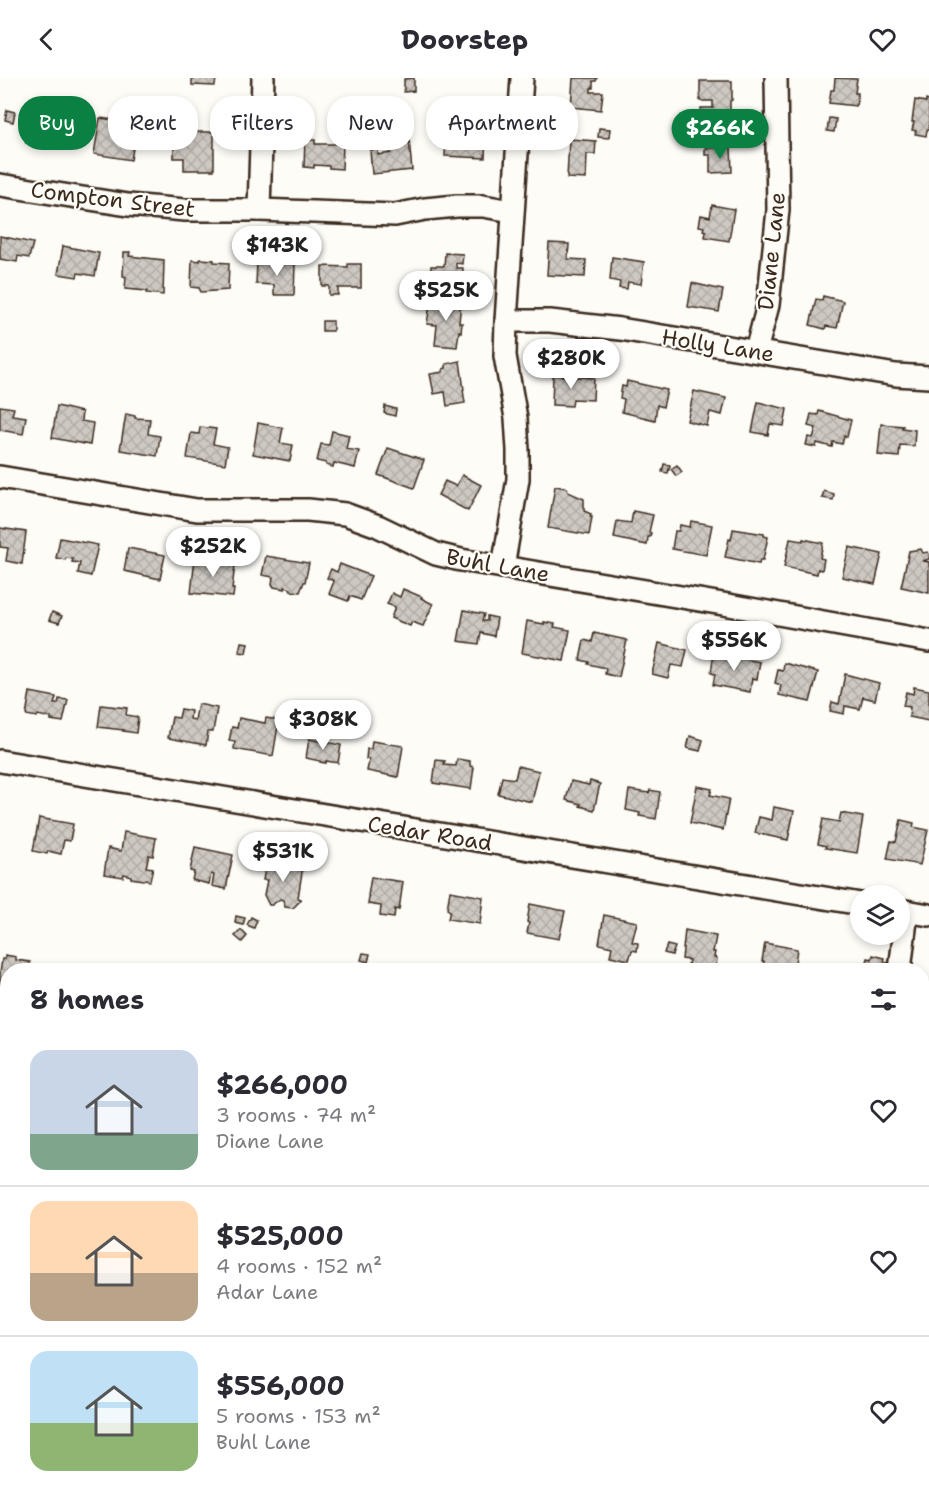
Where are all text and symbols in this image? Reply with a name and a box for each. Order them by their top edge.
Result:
text: Doorstep [401,21,528,58]
icon: back [30,23,63,56]
icon: heart [866,23,899,56]
chip: Buy [18,96,96,150]
chip: Rent [108,96,198,150]
chip: Filters [210,96,315,150]
chip: New [327,96,414,150]
chip: Apartment [426,96,578,150]
pin: $266K [678,109,762,160]
text: $266K [686,115,754,141]
street label: Compton Street [29,175,197,224]
street label: Diane Lane [751,190,792,312]
pin: $143K [235,226,319,277]
text: $143K [246,232,308,258]
pin: $525K [404,271,488,322]
text: $525K [413,277,479,303]
street label: Holly Lane [660,322,776,369]
pin: $280K [529,339,613,390]
text: $280K [537,345,605,371]
pin: $252K [171,527,255,578]
text: $252K [180,533,246,559]
street label: Buhl Lane [444,542,552,589]
pin: $556K [692,621,776,672]
text: $556K [701,627,767,653]
pin: $308K [281,700,365,751]
text: $308K [288,706,358,732]
street label: Cedar Road [366,809,494,858]
pin: $531K [241,832,325,883]
text: $531K [252,838,314,864]
map controls [850,885,910,945]
button: layers [850,885,910,945]
text: 8 homes [30,982,144,1017]
icon: filters [867,983,900,1016]
text: $266,000 [216,1067,348,1102]
icon: home [78,1074,150,1146]
icon: heart [867,1094,900,1127]
text: 3 rooms · 74 m² [216,1102,376,1128]
text: Diane Lane [216,1128,324,1154]
text: $525,000 [216,1218,344,1253]
icon: home [78,1225,150,1297]
icon: heart [867,1245,900,1278]
text: 4 rooms · 152 m² [216,1253,382,1279]
text: Adar Lane [216,1279,318,1305]
text: $556,000 [216,1368,345,1403]
icon: home [78,1375,150,1447]
icon: heart [867,1395,900,1428]
text: 5 rooms · 153 m² [216,1403,381,1429]
text: Buhl Lane [216,1429,311,1455]

